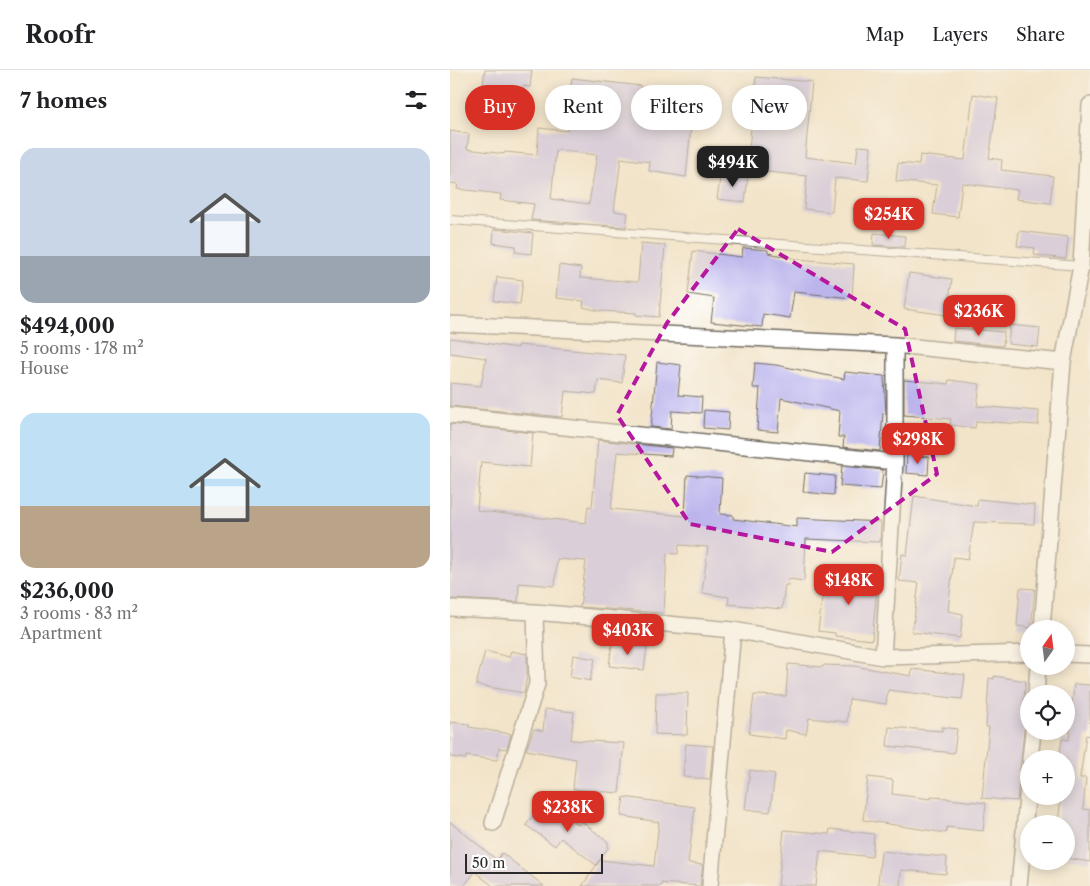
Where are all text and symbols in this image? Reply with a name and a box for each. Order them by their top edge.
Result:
text: Roofr [25,20,96,49]
text: Map [866,24,904,46]
text: Layers [932,24,988,46]
text: Share [1016,24,1065,46]
chip: Buy [465,85,535,130]
chip: Rent [545,85,621,130]
chip: Filters [631,85,722,130]
chip: New [732,85,807,130]
icon: filters [402,86,430,114]
text: 7 homes [20,88,107,113]
pin: $494K [698,146,768,188]
text: $494K [708,152,758,172]
icon: home [180,180,270,270]
pin: $254K [854,198,924,240]
text: $254K [864,204,914,224]
pin: $236K [944,294,1014,337]
text: $236K [954,301,1004,321]
text: $494,000 [20,313,115,338]
text: 5 rooms · 178 m² [20,338,144,358]
text: House [20,358,69,378]
pin: $298K [883,422,953,465]
text: $298K [893,429,943,449]
icon: home [180,445,270,535]
pin: $148K [814,564,884,606]
text: $148K [825,570,873,590]
text: $236,000 [20,578,114,603]
text: 3 rooms · 83 m² [20,603,138,623]
pin: $403K [593,614,663,656]
text: $403K [603,620,653,640]
north arrow [1020,620,1075,675]
map controls [1020,620,1075,870]
text: Apartment [20,623,102,643]
button: locate [1020,685,1075,740]
button: + [1020,750,1075,805]
pin: $238K [533,790,603,833]
text: $238K [543,797,593,817]
button: − [1020,815,1075,870]
scale bar [465,851,602,874]
text: 50 m [472,854,505,872]

